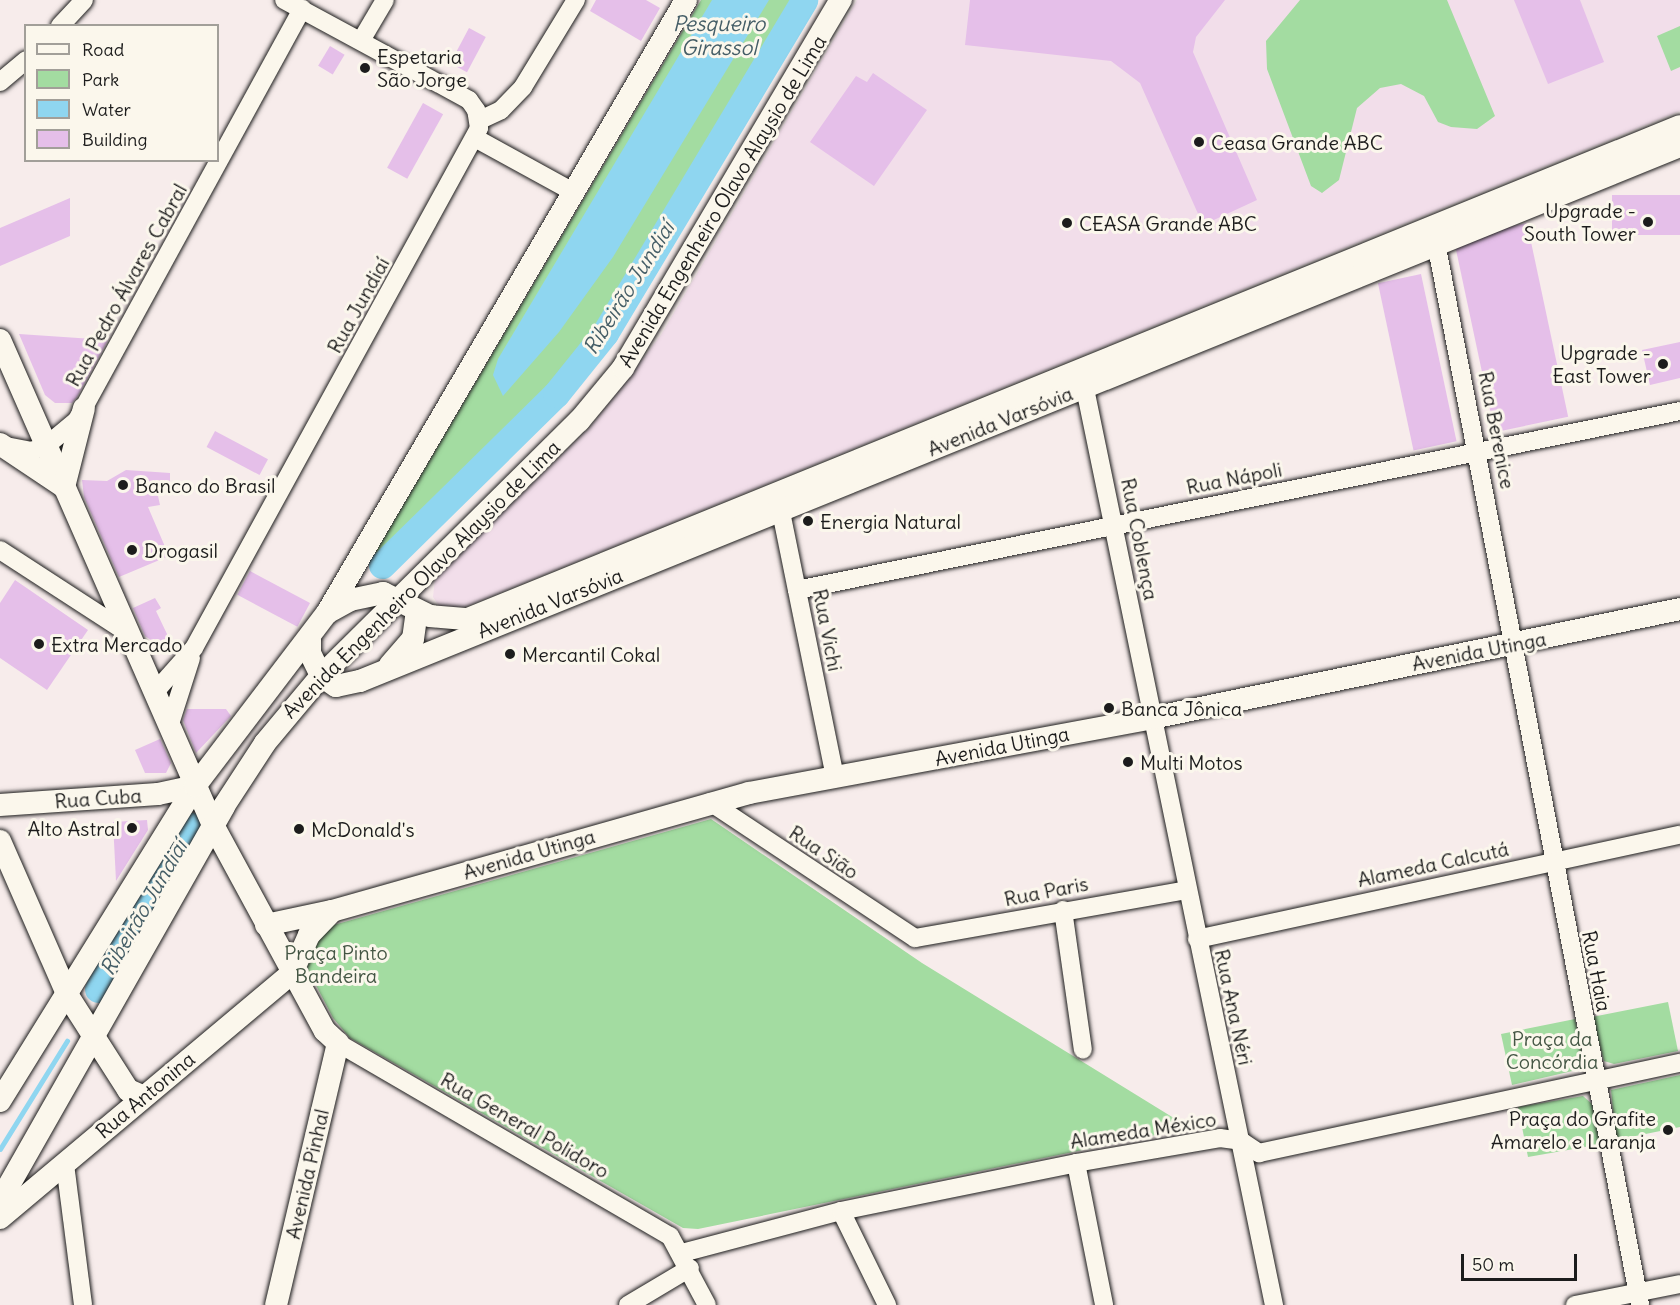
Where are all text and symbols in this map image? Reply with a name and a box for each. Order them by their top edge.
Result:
water label: Pesqueiro Girassol [673,11,765,61]
legend [24,24,219,162]
street label: Avenida Engenheiro Olavo Alaysio de Lima [613,31,831,371]
text: Road [82,38,124,61]
place label: Espetaria São Jorge [377,45,467,92]
marker: Espetaria São Jorge [358,61,372,75]
text: Park [82,68,119,91]
text: Water [82,98,131,121]
text: Building [82,128,147,151]
place label: Ceasa Grande ABC [1211,130,1383,154]
marker: Ceasa Grande ABC [1192,135,1206,149]
street label: Rua Pedro Álvares Cabral [60,179,192,391]
place label: Upgrade - South Tower [1524,198,1636,245]
place label: CEASA Grande ABC [1079,211,1257,235]
marker: Upgrade - South Tower [1641,215,1655,229]
marker: CEASA Grande ABC [1060,216,1074,230]
water label: Ribeirão Jundiaí [578,217,680,359]
street label: Rua Jundiaí [322,253,394,357]
place label: Upgrade - East Tower [1552,340,1651,387]
marker: Upgrade - East Tower [1656,357,1670,371]
street label: Rua Berenice [1474,369,1520,491]
street label: Avenida Varsóvia [924,381,1076,461]
street label: Avenida Engenheiro Olavo Alaysio de Lima [277,435,565,723]
street label: Rua Nápoli [1184,457,1284,499]
place label: Banco do Brasil [135,473,275,497]
street label: Rua Coblença [1116,476,1164,602]
marker: Banco do Brasil [116,478,130,492]
place label: Energia Natural [820,509,961,533]
marker: Energia Natural [801,514,815,528]
place label: Drogasil [144,538,218,562]
marker: Drogasil [125,543,139,557]
street label: Avenida Varsóvia [474,563,626,643]
street label: Rua Vichi [808,587,848,673]
street label: Avenida Utinga [1410,626,1548,676]
place label: Extra Mercado [51,632,183,656]
marker: Extra Mercado [32,637,46,651]
place label: Mercantil Cokal [522,642,660,666]
marker: Mercantil Cokal [503,647,517,661]
place label: Banca Jônica [1121,696,1242,720]
marker: Banca Jônica [1102,701,1116,715]
street label: Avenida Utinga [933,721,1071,771]
place label: Multi Motos [1140,750,1242,774]
marker: Multi Motos [1121,755,1135,769]
street label: Rua Cuba [54,783,142,813]
place label: Alto Astral [27,816,120,840]
place label: McDonald's [311,817,415,841]
street label: Rua Sião [785,820,863,884]
marker: Alto Astral [125,821,139,835]
marker: McDonald's [292,822,306,836]
street label: Avenida Utinga [460,824,598,884]
water label: Ribeirão Jundiaí [95,836,193,980]
street label: Alameda Calcutá [1355,836,1511,892]
street label: Rua Paris [1002,871,1090,911]
street label: Rua Haia [1577,928,1617,1014]
park label: Praça Pinto Bandeira [284,941,388,988]
street label: Rua Ana Néri [1210,947,1258,1067]
park label: Praça da Concórdia [1506,1027,1598,1074]
street label: Rua Antonina [91,1047,199,1143]
street label: Rua General Polidoro [436,1067,614,1183]
place label: Praça do Grafite Amarelo e Laranja [1491,1106,1656,1153]
street label: Avenida Pinhal [280,1107,334,1241]
street label: Alameda México [1068,1107,1218,1153]
marker: Praça do Grafite Amarelo e Laranja [1661,1123,1675,1137]
scale bar [1464,1242,1580,1280]
text: 50 m [1472,1253,1514,1276]

